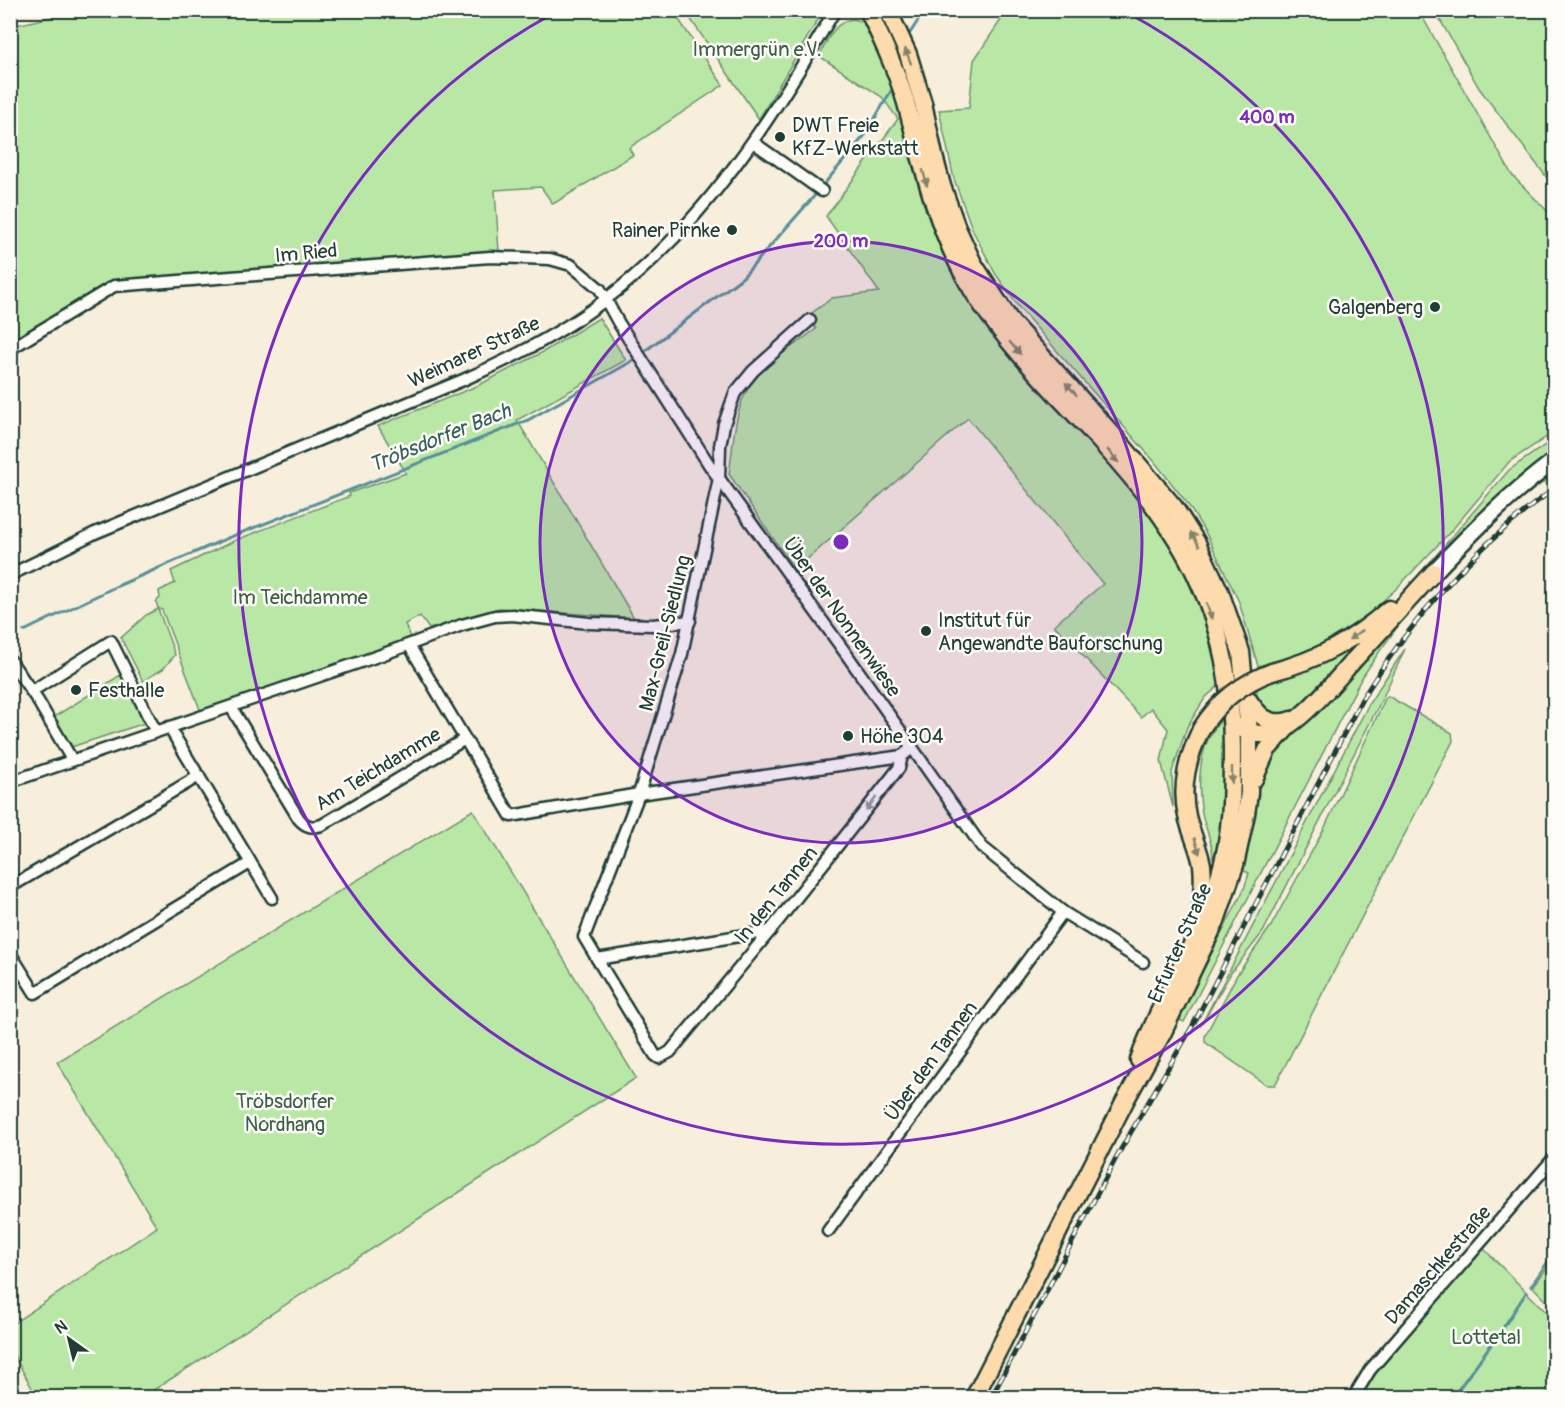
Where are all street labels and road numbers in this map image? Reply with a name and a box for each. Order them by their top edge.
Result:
street label: Im Ried [274,238,338,268]
street label: Weimarer Straße [404,311,544,393]
street label: Über der Nonnenwiese [777,532,907,702]
street label: Max-Greil-Siedlung [634,552,696,714]
street label: Am Teichdamme [311,722,445,816]
street label: In den Tannen [729,841,823,949]
street label: Erfurter Straße [1142,879,1218,1007]
street label: Über den Tannen [879,996,983,1126]
street label: Damaschkestraße [1379,1200,1497,1330]

